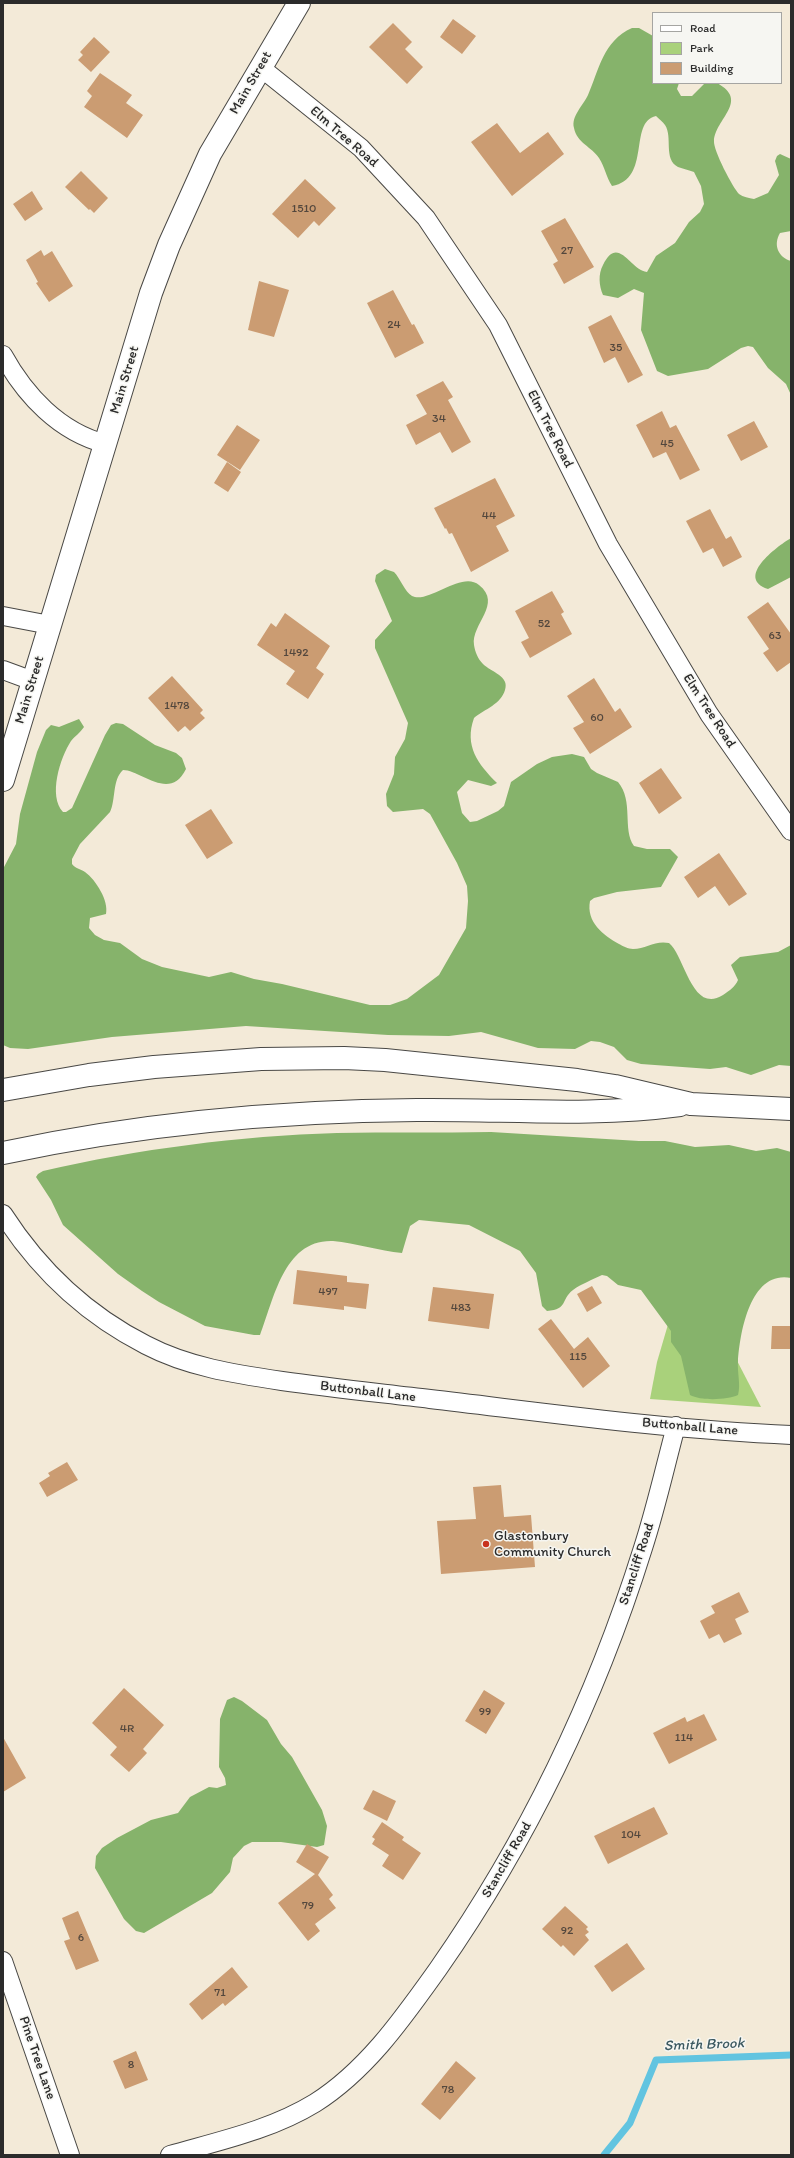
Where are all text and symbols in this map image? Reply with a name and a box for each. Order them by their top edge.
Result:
legend [652,12,782,84]
text: Road [690,21,716,35]
text: Park [690,41,714,55]
street label: Main Street [226,49,276,117]
text: Building [690,61,733,75]
street label: Elm Tree Road [306,103,382,171]
house number: 1510 [292,202,316,216]
house number: 27 [561,244,573,258]
house number: 24 [387,318,401,332]
house number: 35 [610,341,622,355]
street label: Main Street [107,344,143,416]
street label: Elm Tree Road [523,387,577,471]
house number: 34 [432,412,446,426]
house number: 45 [660,437,674,451]
house number: 44 [482,509,496,523]
house number: 52 [538,617,550,631]
house number: 63 [769,629,781,643]
house number: 1492 [283,646,309,660]
street label: Main Street [12,654,48,726]
street label: Elm Tree Road [679,671,739,751]
house number: 1478 [164,699,190,713]
house number: 60 [590,711,604,725]
house number: 497 [318,1285,338,1299]
house number: 483 [451,1301,471,1315]
house number: 115 [569,1350,587,1364]
street label: Buttonball Lane [319,1378,417,1406]
street label: Buttonball Lane [641,1414,739,1440]
street label: Stancliff Road [616,1521,658,1607]
place label: Glastonbury Community Church [494,1528,611,1560]
marker: Glastonbury Community Church [481,1539,491,1549]
house number: 99 [479,1705,491,1719]
house number: 4R [120,1722,134,1736]
house number: 114 [675,1731,693,1745]
street label: Stancliff Road [478,1819,536,1901]
house number: 104 [621,1828,641,1842]
house number: 79 [302,1899,314,1913]
house number: 92 [561,1924,573,1938]
house number: 6 [78,1931,84,1945]
house number: 71 [214,1986,226,2000]
street label: Pine Tree Lane [15,2014,59,2102]
water label: Smith Brook [663,2035,745,2055]
house number: 8 [128,2058,134,2072]
house number: 78 [442,2083,454,2097]

